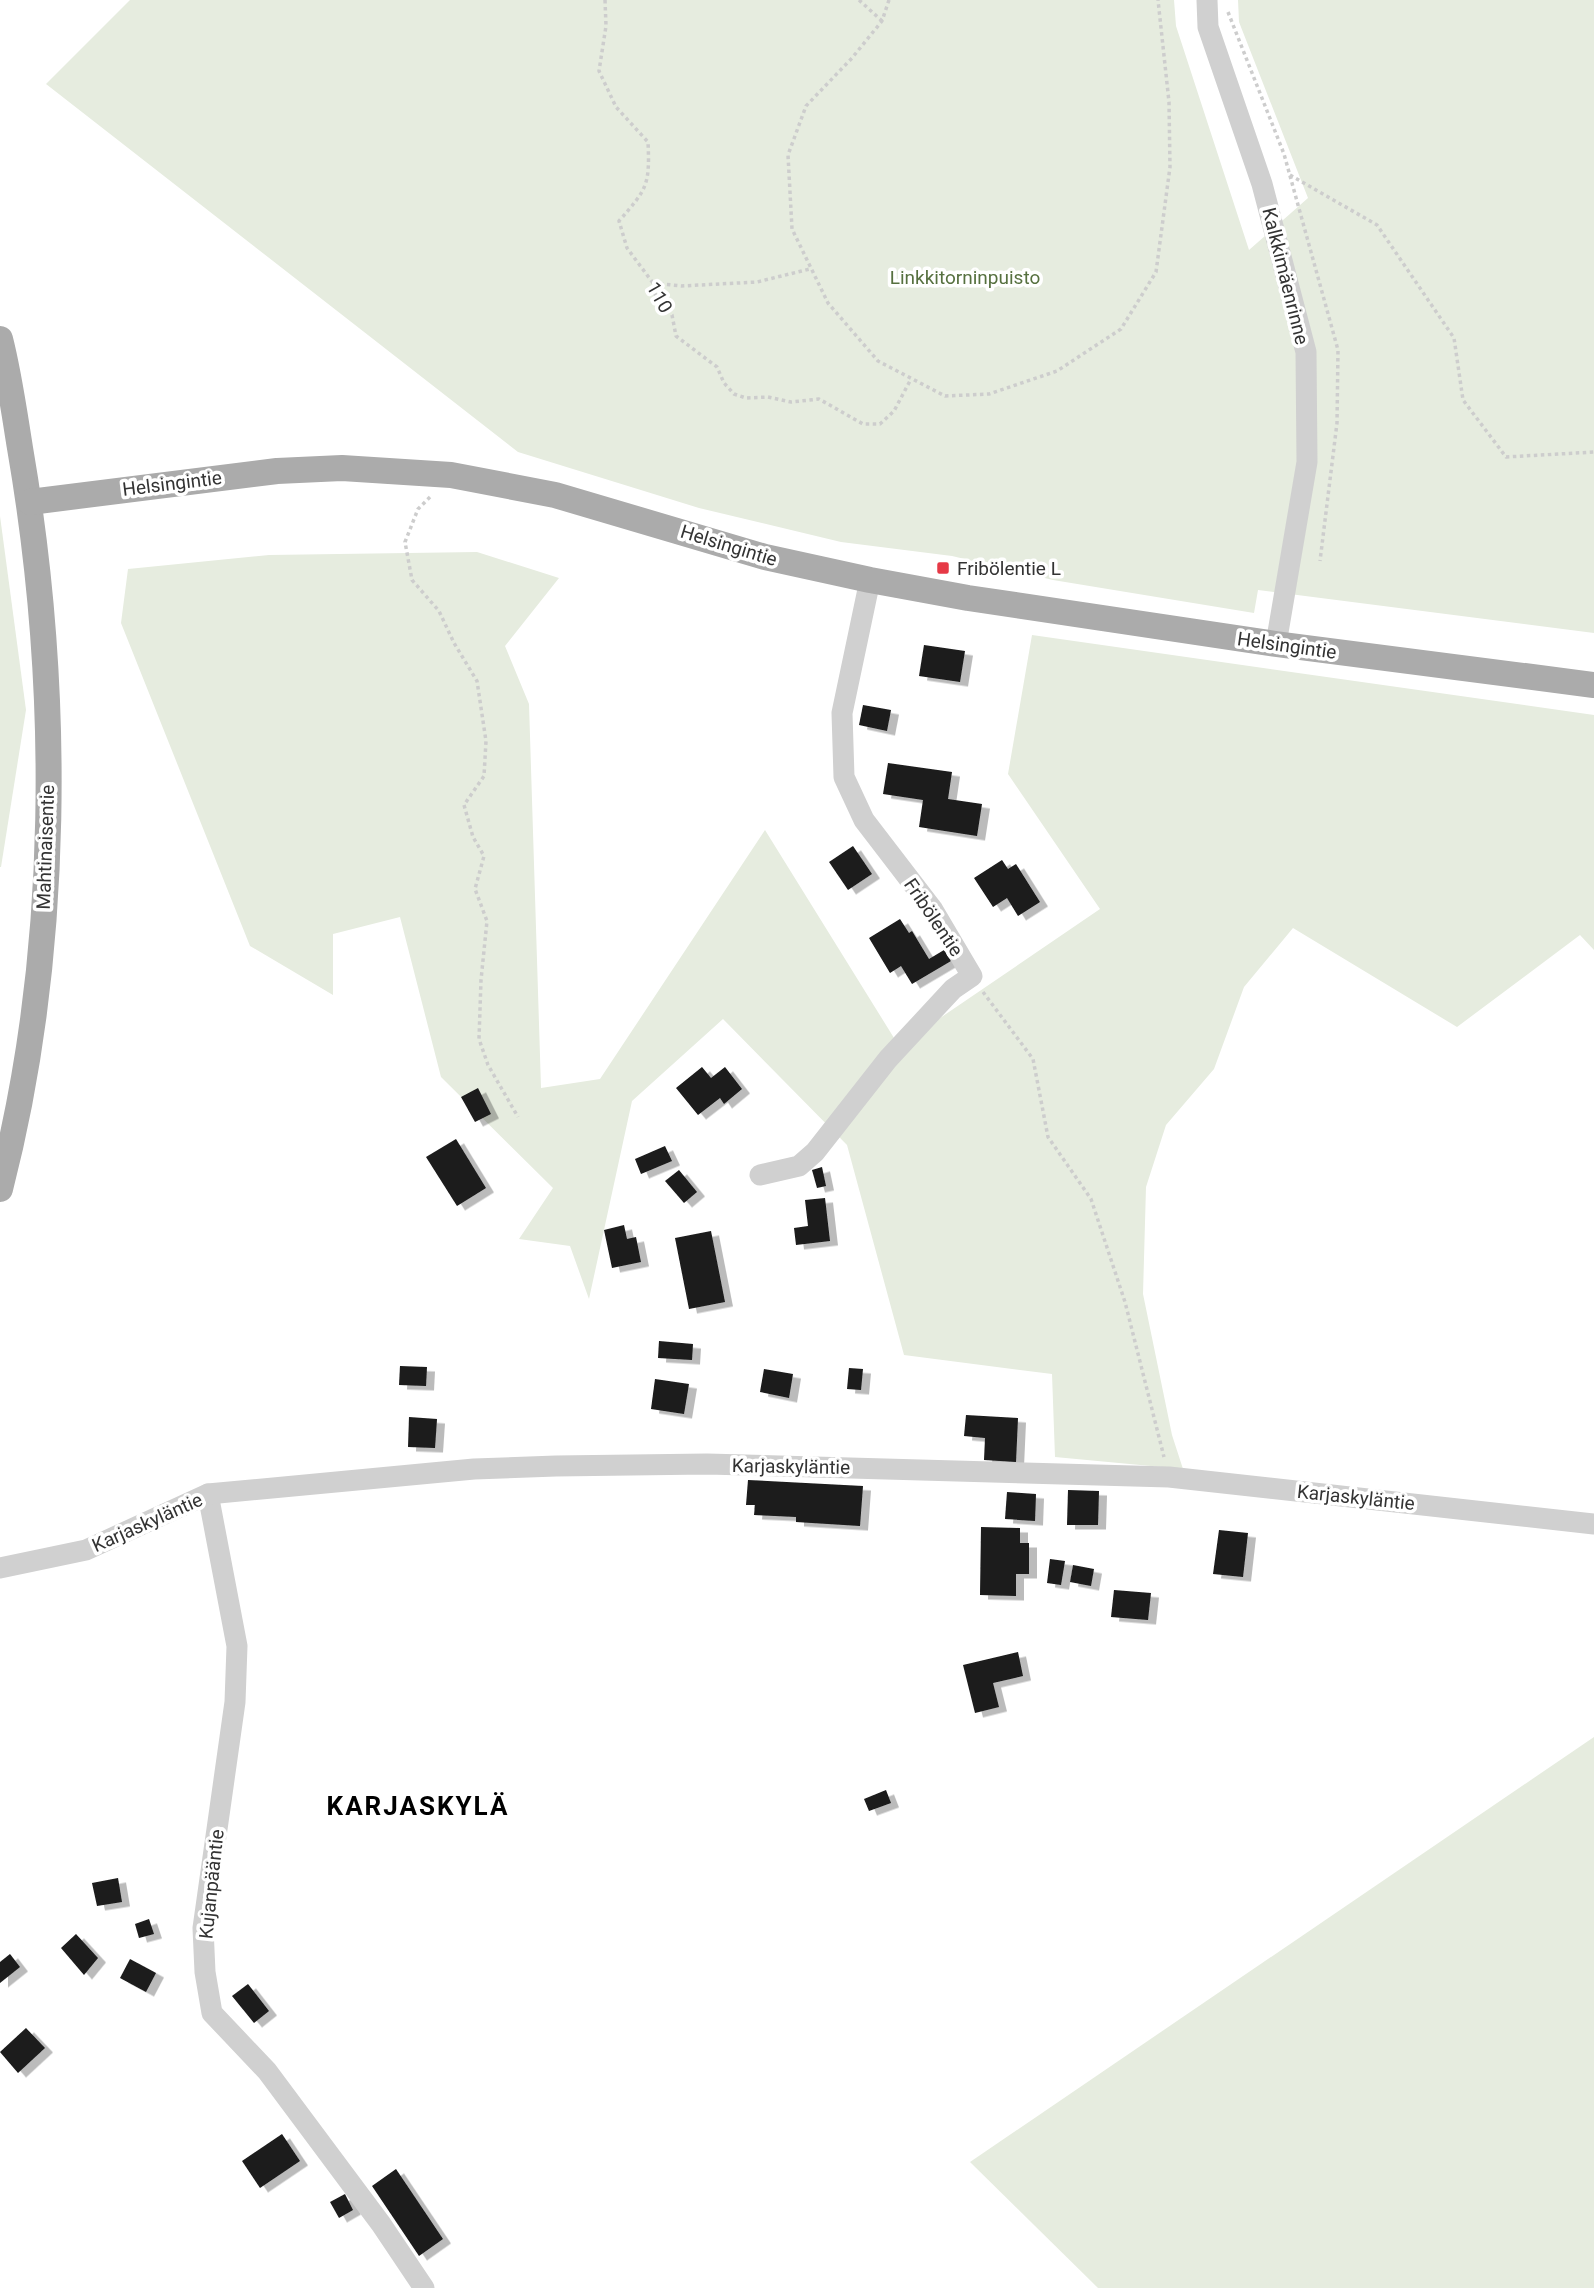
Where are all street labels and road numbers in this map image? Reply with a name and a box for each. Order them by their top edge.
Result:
street label: Kalkkimäenrinne [1257,205,1314,347]
street label: 110 [642,278,678,317]
street label: Helsingintie [121,466,223,501]
street label: Helsingintie [678,520,780,571]
street label: Helsingintie [1236,627,1338,664]
street label: Mahtinaisentie [32,784,59,910]
street label: Fribölentie [899,874,968,961]
street label: Karjaskyläntie [732,1454,850,1479]
street label: Karjaskyläntie [1296,1480,1416,1515]
street label: Karjaskyläntie [88,1488,206,1557]
street label: Kujanpääntie [194,1828,229,1940]

